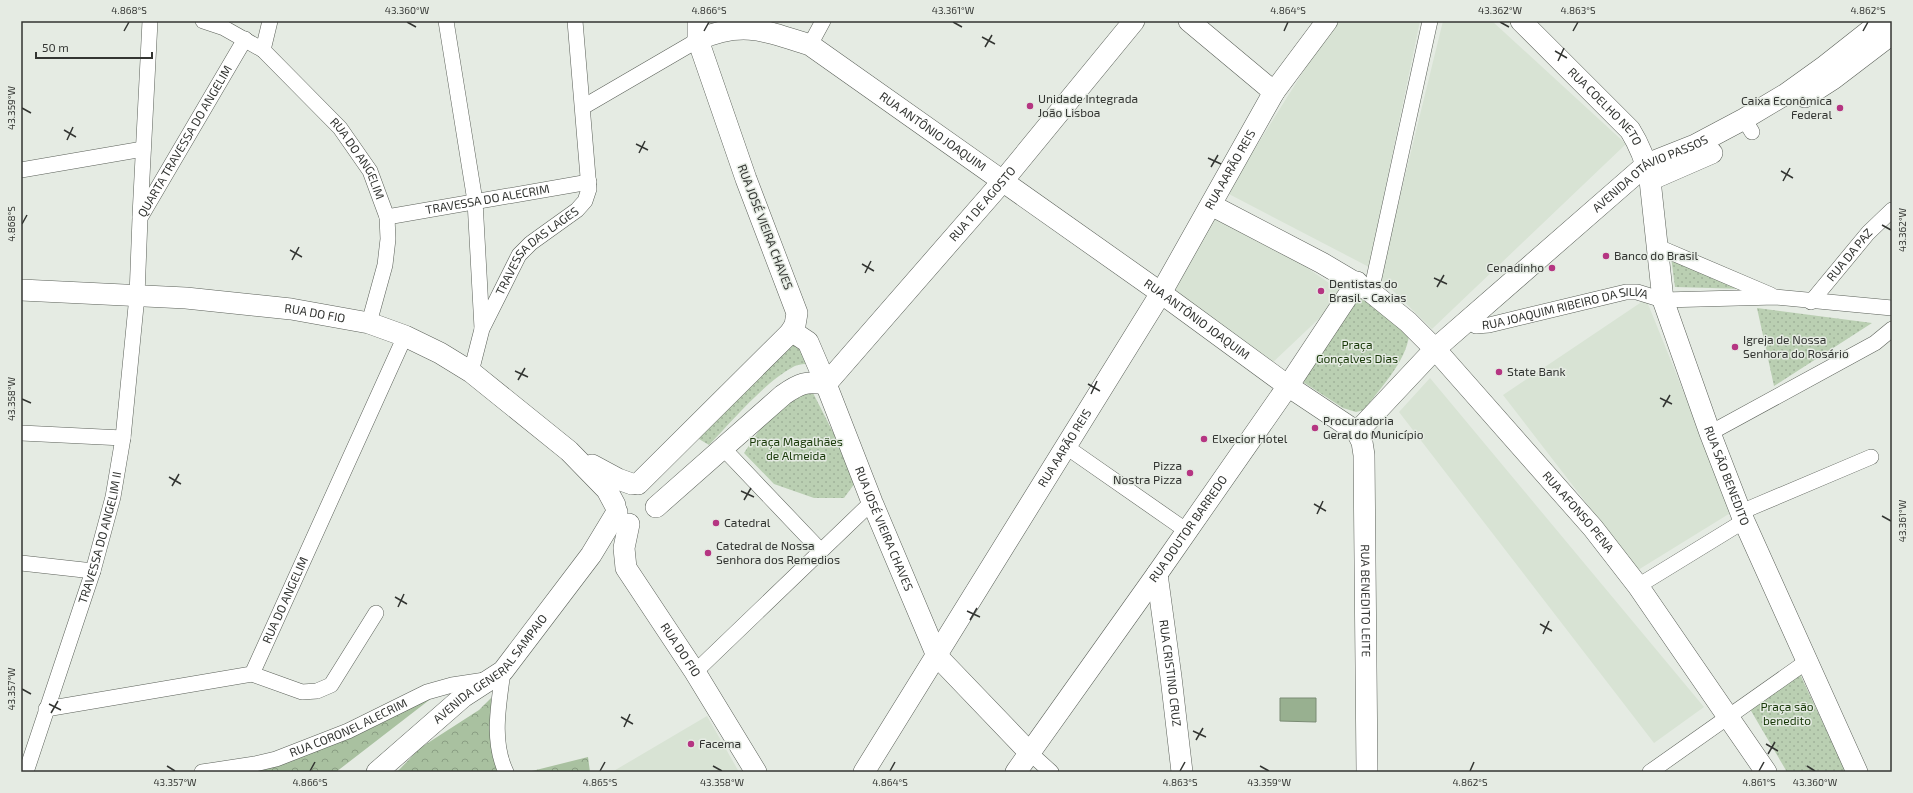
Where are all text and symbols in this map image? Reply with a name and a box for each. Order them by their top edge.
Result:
text: 4.868°S [111,4,147,16]
text: 43.360°W [385,4,430,16]
text: 4.866°S [691,4,727,16]
text: 43.361°W [932,4,975,16]
text: 4.864°S [1270,4,1306,16]
text: 43.362°W [1478,4,1523,16]
text: 4.863°S [1560,4,1596,16]
text: 4.862°S [1850,4,1886,16]
scale bar [36,34,152,60]
text: 50 m [42,40,69,54]
street label: QUARTA TRAVESSA DO ANGELIM [134,62,234,220]
street label: RUA COELHO NETO [1566,64,1645,147]
text: 43.359°W [5,86,17,130]
street label: RUA ANTÔNIO JOAQUIM [877,88,989,173]
place label: Unidade Integrada João Lisboa [1038,91,1138,119]
place label: Caixa Econômica Federal [1741,93,1832,121]
marker: Unidade Integrada João Lisboa [1025,101,1035,111]
marker: Caixa Econômica Federal [1835,103,1845,113]
street label: RUA DO ANGELIM [328,114,388,201]
street label: RUA AARÃO REIS [1201,127,1258,212]
street label: AVENIDA OTÁVIO PASSOS [1589,131,1710,214]
street label: RUA JOSÉ VIEIRA CHAVES [736,162,796,292]
street label: RUA 1 DE AGOSTO [946,163,1018,244]
street label: TRAVESSA DO ALECRIM [424,181,550,216]
street label: TRAVESSA DAS LAGES [492,203,581,297]
text: 4.868°S [5,206,17,242]
text: 43.362°W [1896,207,1908,252]
street label: RUA DA PAZ [1823,225,1875,283]
place label: Banco do Brasil [1614,248,1699,262]
marker: Banco do Brasil [1601,251,1611,261]
place label: Cenadinho [1487,260,1544,274]
marker: Cenadinho [1547,263,1557,273]
street label: RUA ANTÔNIO JOAQUIM [1142,275,1253,362]
place label: Dentistas do Brasil - Caxias [1329,276,1406,304]
street label: RUA JOAQUIM RIBEIRO DA SILVA [1481,283,1651,332]
marker: Dentistas do Brasil - Caxias [1316,286,1326,296]
street label: RUA DO FIO [284,300,347,325]
place label: Igreja de Nossa Senhora do Rosário [1743,332,1849,360]
park label: Praça Gonçalves Dias [1316,337,1398,366]
marker: Igreja de Nossa Senhora do Rosário [1730,342,1740,352]
place label: State Bank [1507,364,1566,378]
marker: State Bank [1494,367,1504,377]
text: 43.358°W [5,376,17,421]
street label: RUA AARÃO REIS [1034,406,1094,489]
place label: Procuradoria Geral do Município [1323,413,1424,441]
marker: Procuradoria Geral do Município [1310,423,1320,433]
street label: RUA SÃO BENEDITO [1702,424,1753,527]
place label: Elxecior Hotel [1212,431,1288,445]
park label: Praça Magalhães de Almeida [749,434,843,462]
marker: Elxecior Hotel [1199,434,1209,444]
place label: Pizza Nostra Pizza [1113,458,1182,486]
street label: RUA JOSÉ VIEIRA CHAVES [853,464,917,593]
marker: Pizza Nostra Pizza [1185,468,1195,478]
street label: RUA AFONSO PENA [1540,468,1618,555]
street label: TRAVESSA DO ANGELIM II [75,470,123,605]
street label: RUA DOUTOR BARREDO [1146,472,1230,584]
text: 43.361°W [1896,499,1908,542]
place label: Catedral [724,515,771,529]
marker: Catedral [711,518,721,528]
place label: Catedral de Nossa Senhora dos Remedios [716,538,840,566]
street label: RUA BENEDITO LEITE [1359,544,1374,658]
marker: Catedral de Nossa Senhora dos Remedios [703,548,713,558]
street label: RUA DO ANGELIM [259,554,310,645]
street label: AVENIDA GENERAL SAMPAIO [430,611,549,726]
street label: RUA CRISTINO CRUZ [1157,619,1185,728]
street label: RUA DO FIO [658,620,704,679]
text: 43.357°W [5,667,17,711]
street label: RUA CORONEL ALECRIM [287,695,409,759]
park label: Praça são benedito [1760,699,1814,727]
place label: Facema [699,736,741,750]
marker: Facema [686,739,696,749]
text: 43.357°W [153,776,197,788]
text: 4.866°S [292,776,328,788]
text: 4.865°S [583,776,618,788]
text: 43.358°W [700,776,745,788]
text: 4.864°S [872,776,908,788]
text: 4.863°S [1162,776,1198,788]
text: 43.359°W [1247,776,1291,788]
text: 4.862°S [1452,776,1488,788]
text: 4.861°S [1742,776,1776,788]
text: 43.360°W [1793,776,1838,788]

